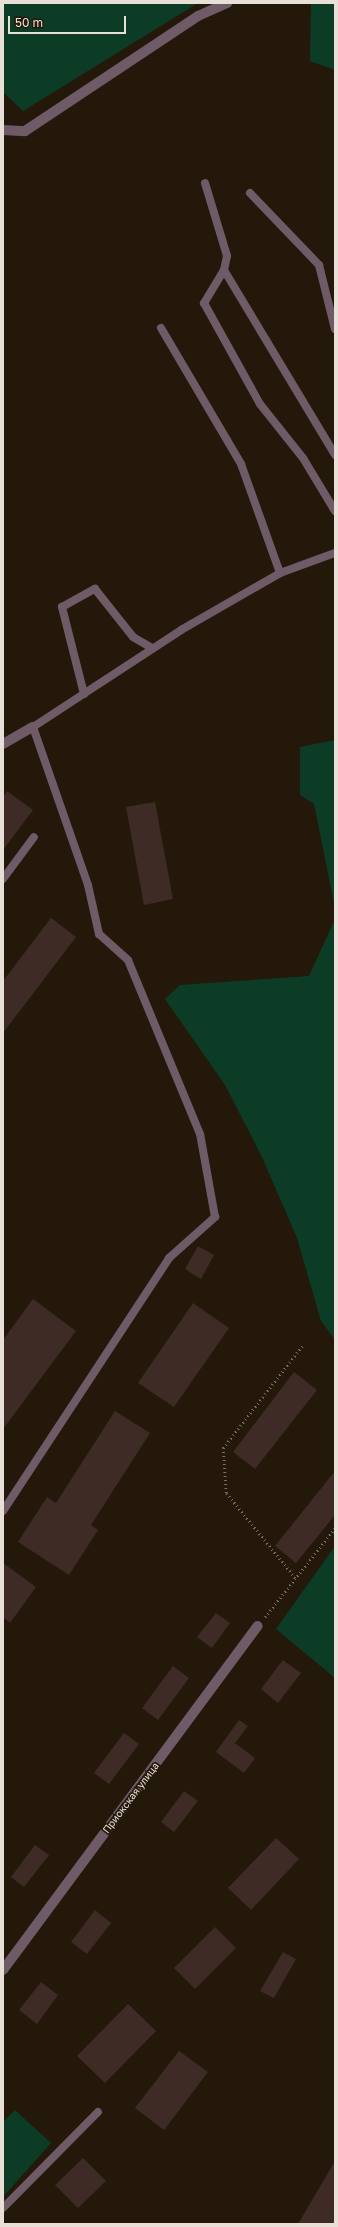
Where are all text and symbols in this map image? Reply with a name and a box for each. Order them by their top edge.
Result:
scale bar [10,8,128,34]
text: 50 m [15,15,43,30]
street label: Приокская улица [100,1760,162,1836]

